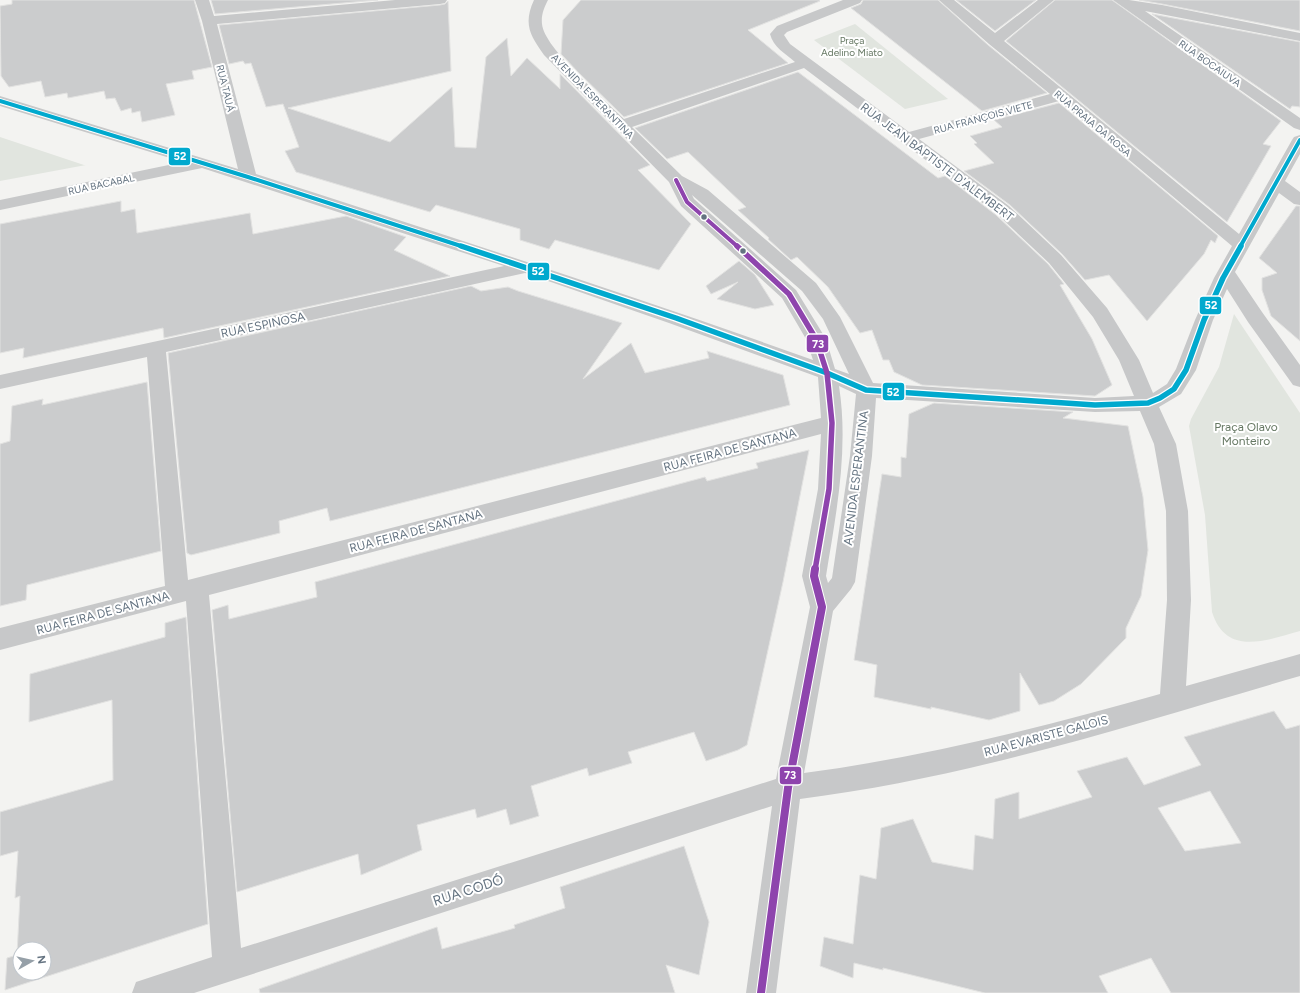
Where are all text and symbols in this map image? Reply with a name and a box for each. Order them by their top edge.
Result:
park label: Praça Adelino Miato [821,34,883,59]
street label: RUA BOCAIUVA [1176,37,1244,90]
street label: AVENIDA ESPERANTINA [549,51,637,142]
street label: RUA TAUÁ [213,63,238,113]
street label: RUA PRAIA DA ROSA [1052,87,1134,159]
street label: RUA FRANÇOIS VIETE [932,98,1034,137]
street label: RUA JEAN BAPTISTE D'ALEMBERT [858,100,1017,224]
line badge: 52 [168,147,191,166]
text: 52 [174,150,186,163]
street label: RUA BACABAL [67,171,136,198]
unlabelled marker [699,212,709,222]
unlabelled marker [738,246,748,256]
line badge: 52 [527,262,550,281]
text: 52 [532,265,544,278]
line badge: 52 [1199,296,1222,315]
text: 52 [1205,299,1217,312]
street label: RUA ESPINOSA [220,309,306,341]
line badge: 73 [806,334,829,353]
text: 73 [812,338,824,351]
line badge: 52 [882,382,905,401]
text: 52 [887,386,899,399]
street label: AVENIDA ESPERANTINA [841,410,871,546]
park label: Praça Olavo Monteiro [1214,420,1278,448]
street label: RUA FEIRA DE SANTANA [662,426,798,474]
street label: RUA FEIRA DE SANTANA [348,507,484,555]
street label: RUA FEIRA DE SANTANA [35,589,171,637]
street label: RUA EVARISTE GALOIS [982,713,1110,759]
line badge: 73 [779,766,802,785]
text: 73 [784,769,796,782]
street label: RUA CODÓ [431,871,506,910]
north arrow [12,941,52,981]
text: N [34,955,48,965]

